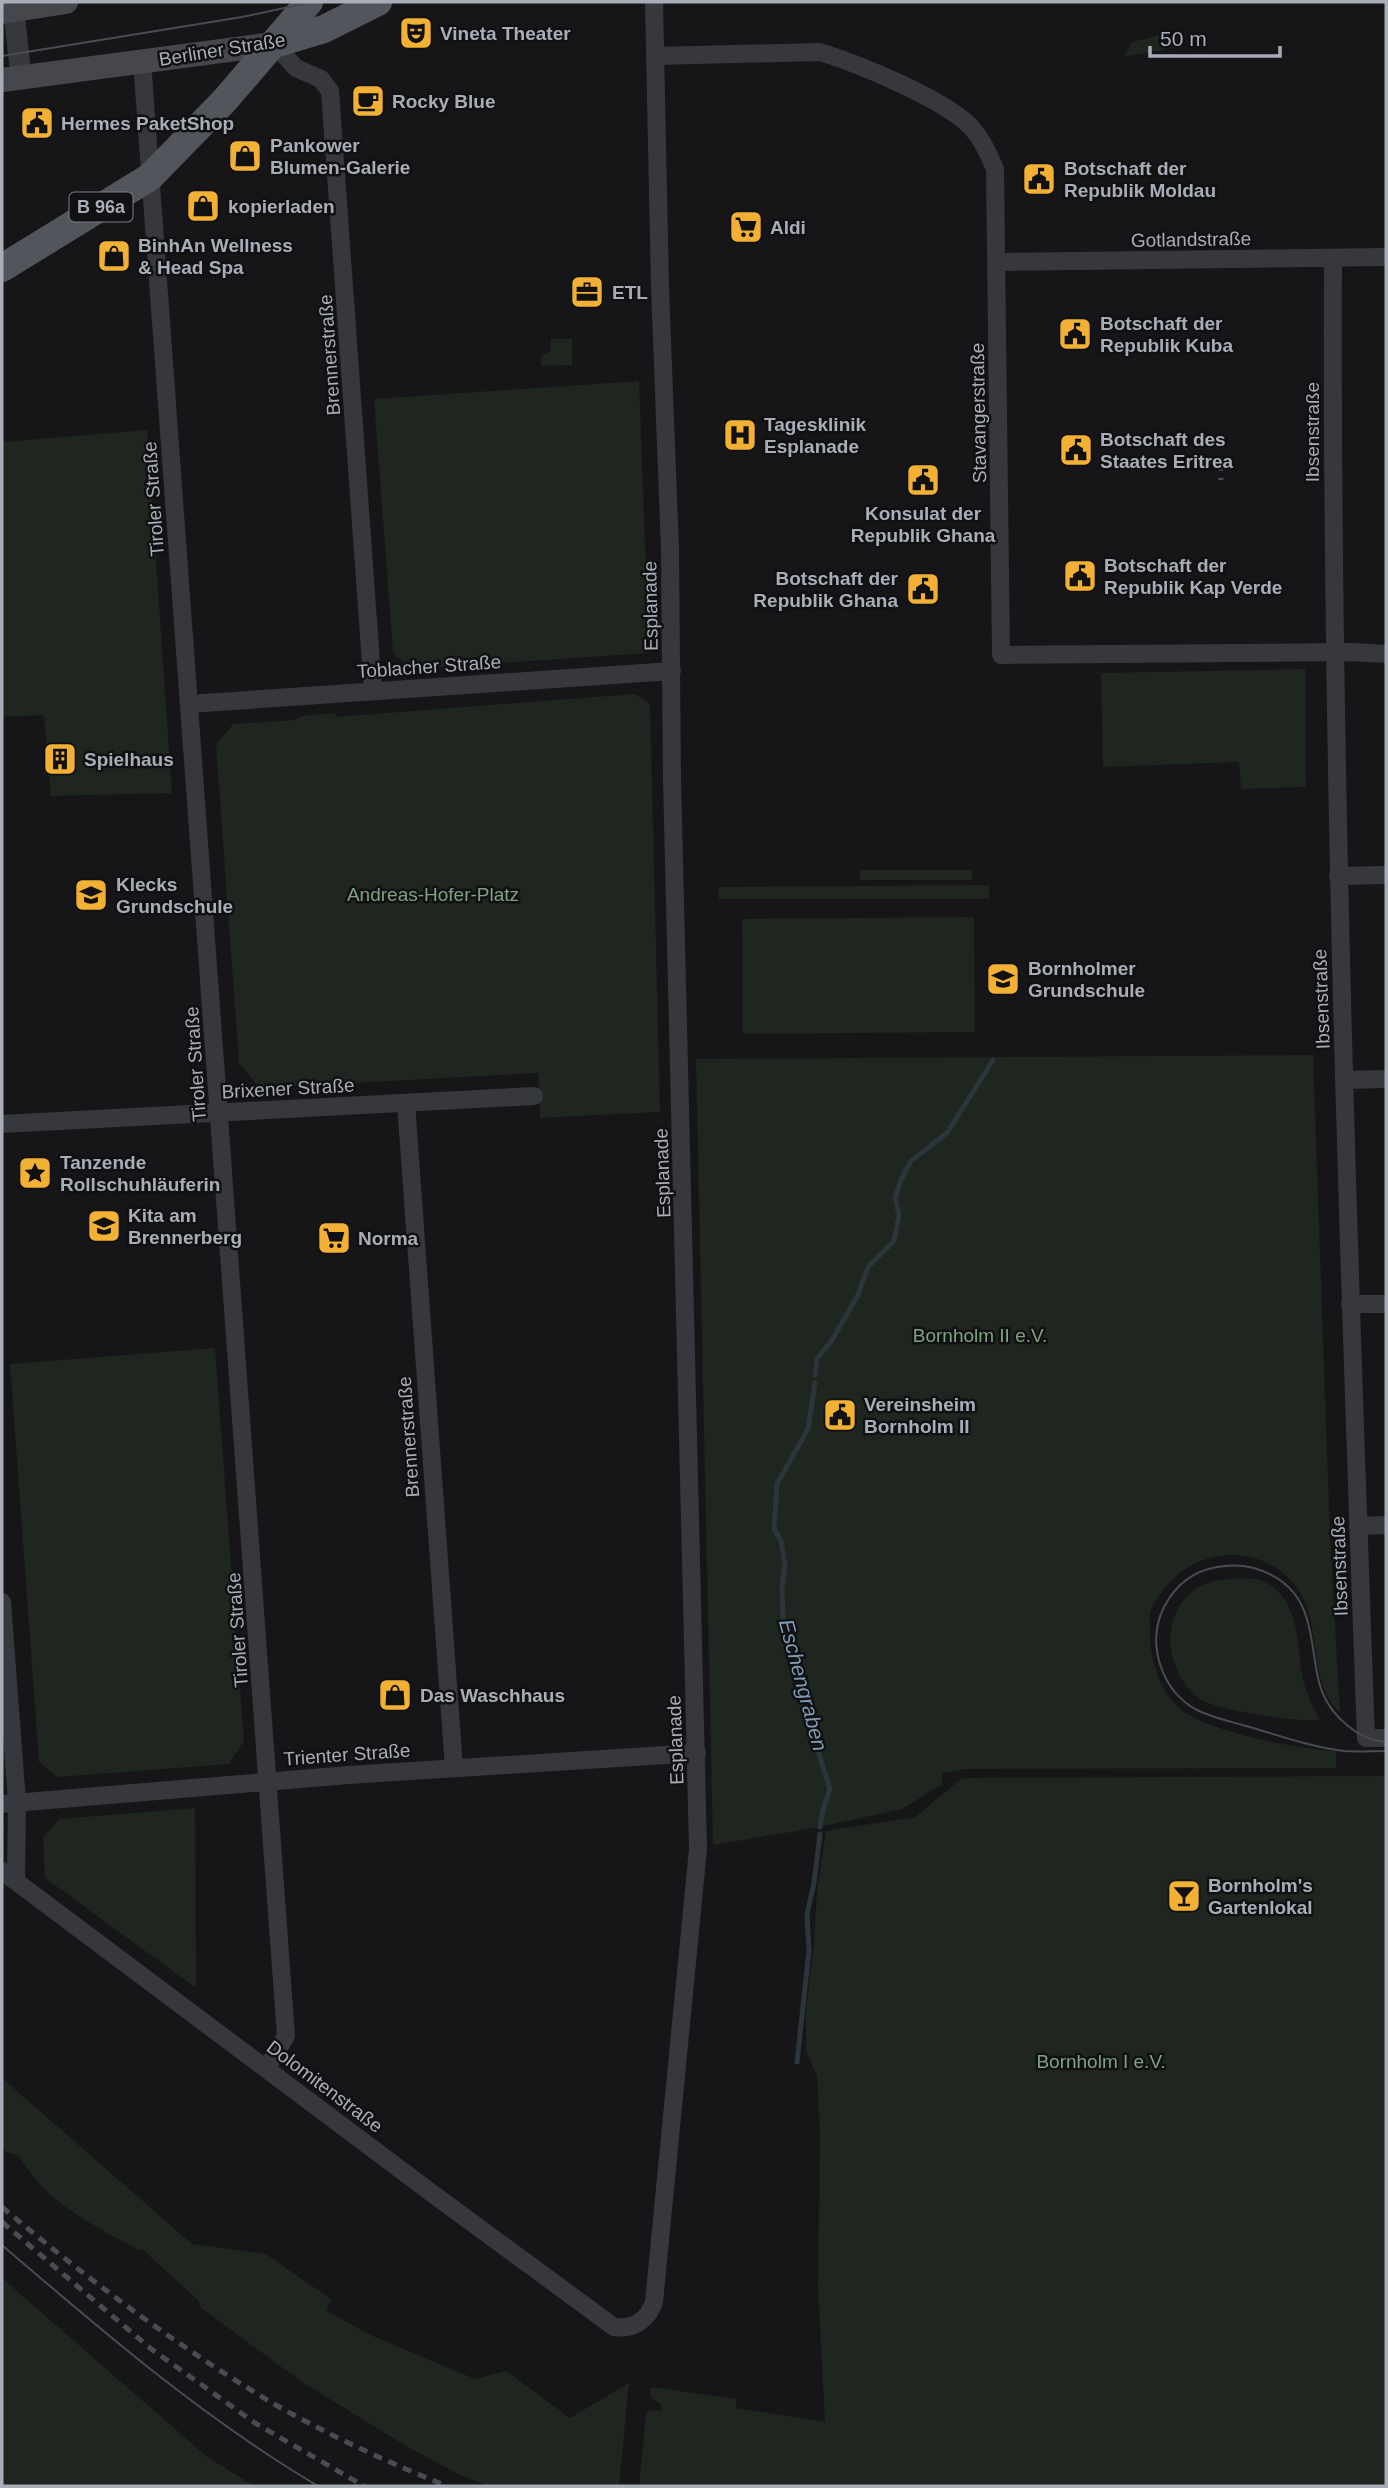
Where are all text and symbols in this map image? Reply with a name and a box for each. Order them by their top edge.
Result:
theatre icon: Vineta Theater [397,14,435,52]
scale bar [1150,14,1280,58]
place label: Vineta Theater [440,23,571,44]
text: 50 m [1160,27,1207,50]
street label: Berliner Straße [157,29,287,70]
cafe icon: Rocky Blue [349,82,387,120]
place label: Rocky Blue [392,91,495,112]
public building icon: Hermes PaketShop [18,104,56,142]
place label: Hermes PaketShop [61,113,234,134]
place label: Pankower Blumen-Galerie [270,135,410,178]
shop icon: Pankower Blumen-Galerie [226,137,264,175]
place label: Botschaft der Republik Moldau [1064,158,1216,201]
public building icon: Botschaft der Republik Moldau [1020,160,1058,198]
shop icon: kopierladen [184,187,222,225]
road number: B 96a [70,192,132,222]
place label: kopierladen [228,196,335,217]
supermarket icon: Aldi [727,208,765,246]
place label: Aldi [770,217,806,238]
street label: Gotlandstraße [1131,228,1251,251]
place label: BinhAn Wellness & Head Spa [138,235,293,278]
shop icon: BinhAn Wellness & Head Spa [95,237,133,275]
office icon: ETL [568,273,606,311]
place label: ETL [612,282,648,303]
street label: Brennerstraße [315,294,344,416]
place label: Botschaft der Republik Kuba [1100,313,1233,356]
public building icon: Botschaft der Republik Kuba [1056,315,1094,353]
street label: Stavangerstraße [967,343,990,483]
street label: Ibsenstraße [1302,382,1323,482]
place label: Tagesklinik Esplanade [764,414,867,457]
hospital icon: Tagesklinik Esplanade [721,416,759,454]
place label: Botschaft des Staates Eritrea [1100,429,1234,472]
public building icon: Botschaft des Staates Eritrea [1057,431,1095,469]
street label: Tiroler Straße [139,441,168,557]
public building icon: Konsulat der Republik Ghana [904,461,942,499]
place label: Konsulat der Republik Ghana [851,503,996,546]
place label: Botschaft der Republik Kap Verde [1104,555,1282,598]
public building icon: Botschaft der Republik Kap Verde [1061,557,1099,595]
street label: Esplanade [639,561,662,651]
place label: Botschaft der Republik Ghana [753,568,899,611]
public building icon: Botschaft der Republik Ghana [904,570,942,608]
street label: Toblacher Straße [356,651,502,682]
building icon: Spielhaus [41,740,79,778]
place label: Spielhaus [84,749,174,770]
place label: Klecks Grundschule [116,874,233,917]
school or university icon: Klecks Grundschule [72,876,110,914]
park label: Andreas-Hofer-Platz [347,884,519,905]
street label: Ibsenstraße [1309,948,1334,1049]
place label: Bornholmer Grundschule [1028,958,1145,1001]
school or university icon: Bornholmer Grundschule [984,960,1022,998]
street label: Tiroler Straße [181,1006,210,1122]
street label: Brixener Straße [221,1075,355,1102]
street label: Esplanade [650,1128,675,1218]
place label: Tanzende Rollschuhläuferin [60,1152,220,1195]
place icon: Tanzende Rollschuhläuferin [16,1154,54,1192]
place label: Kita am Brennerberg [128,1205,242,1248]
school or university icon: Kita am Brennerberg [85,1207,123,1245]
supermarket icon: Norma [315,1219,353,1257]
place label: Norma [358,1228,419,1249]
park label: Bornholm II e.V. [913,1325,1047,1346]
street label: Brennerstraße [394,1376,423,1498]
place label: Vereinsheim Bornholm II [864,1394,976,1437]
public building icon: Vereinsheim Bornholm II [821,1396,859,1434]
street label: Ibsenstraße [1327,1515,1352,1616]
street label: Tiroler Straße [223,1572,252,1688]
water label: Eschengraben [775,1616,832,1753]
shop icon: Das Waschhaus [376,1676,414,1714]
place label: Das Waschhaus [420,1685,565,1706]
street label: Esplanade [663,1695,688,1785]
street label: Trienter Straße [283,1740,411,1769]
place label: Bornholm's Gartenlokal [1208,1875,1313,1918]
bar icon: Bornholm's Gartenlokal [1165,1877,1203,1915]
street label: Dolomitenstraße [263,2036,387,2137]
park label: Bornholm I e.V. [1036,2051,1166,2072]

